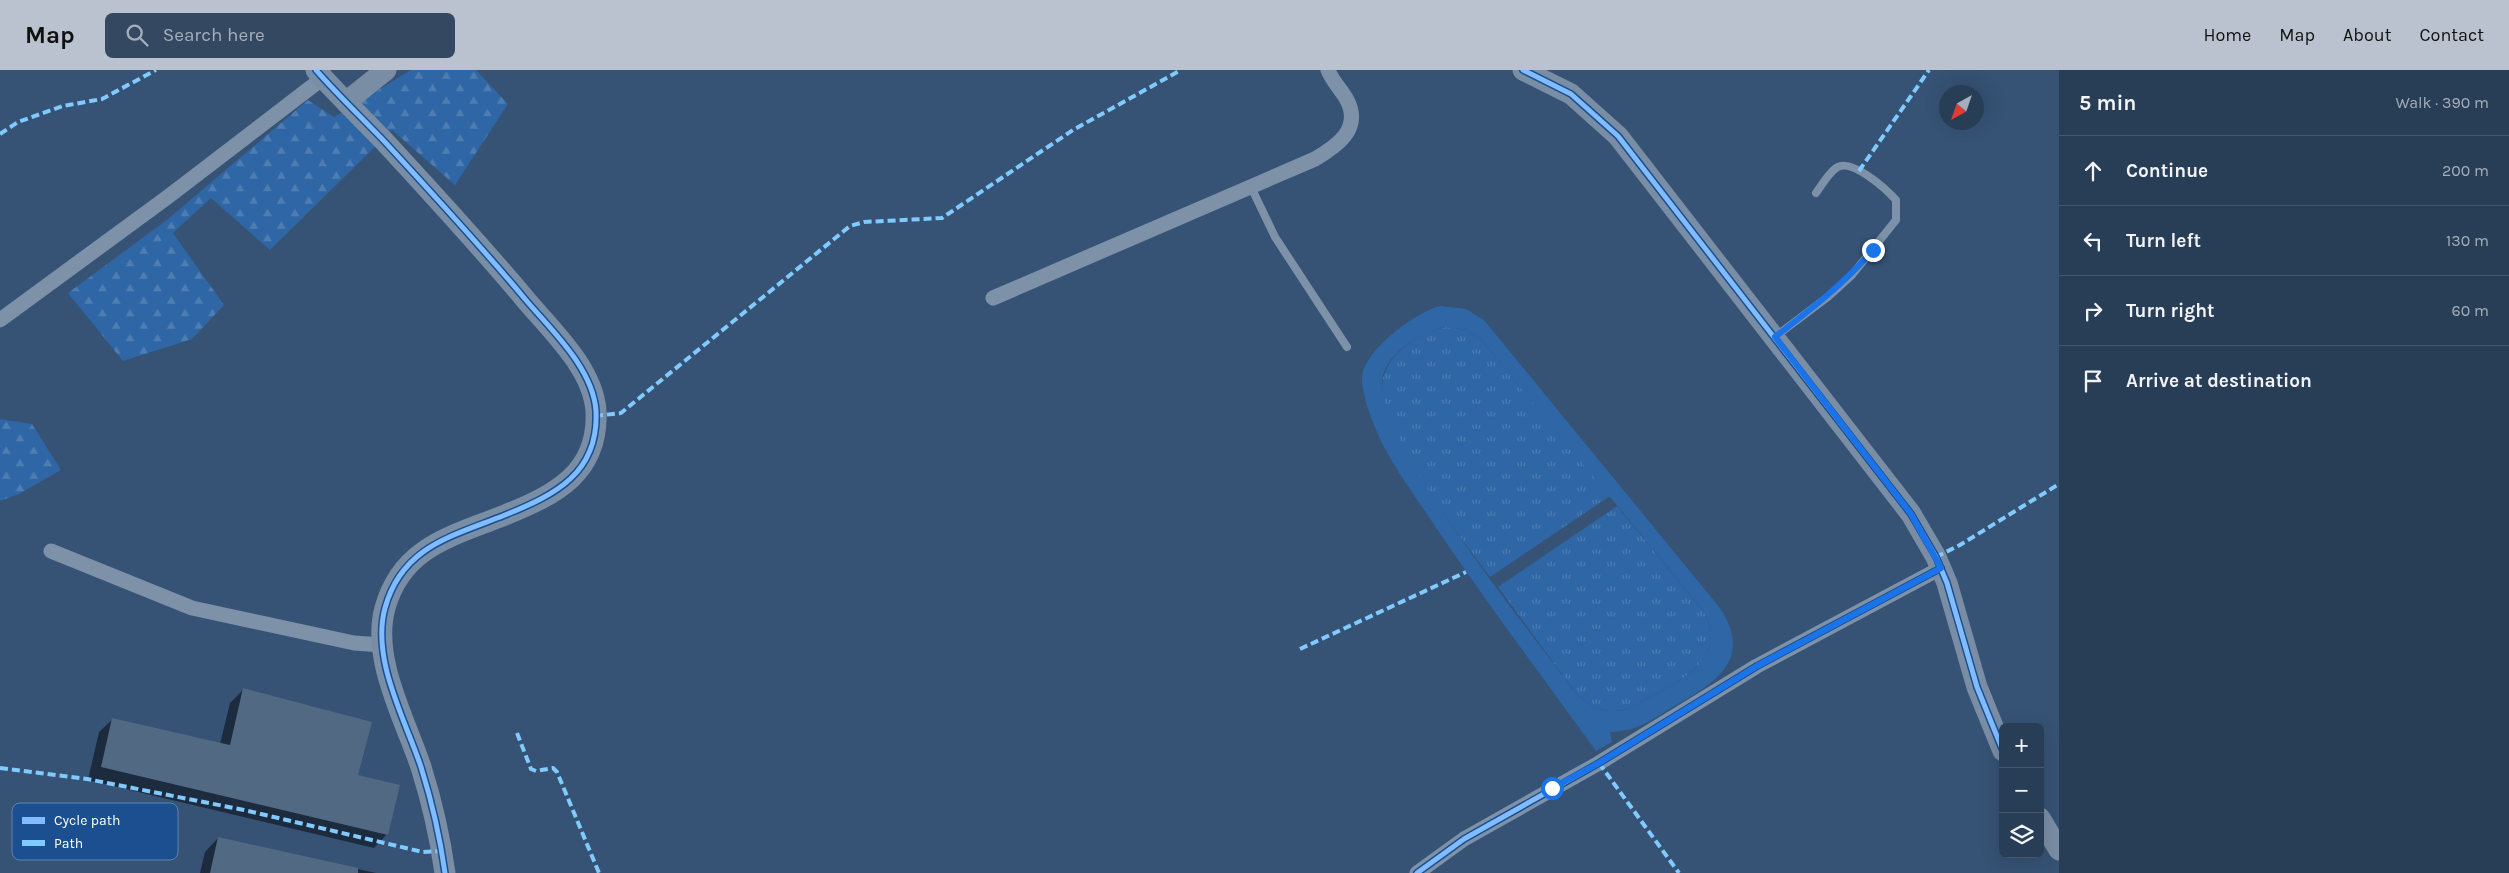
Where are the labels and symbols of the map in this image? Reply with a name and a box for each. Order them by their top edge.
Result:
north arrow [1939,85,1984,130]
route end [1862,239,1885,262]
route start [1541,777,1564,800]
legend [12,803,178,860]
text: Cycle path [54,812,120,829]
text: Path [54,835,83,852]

